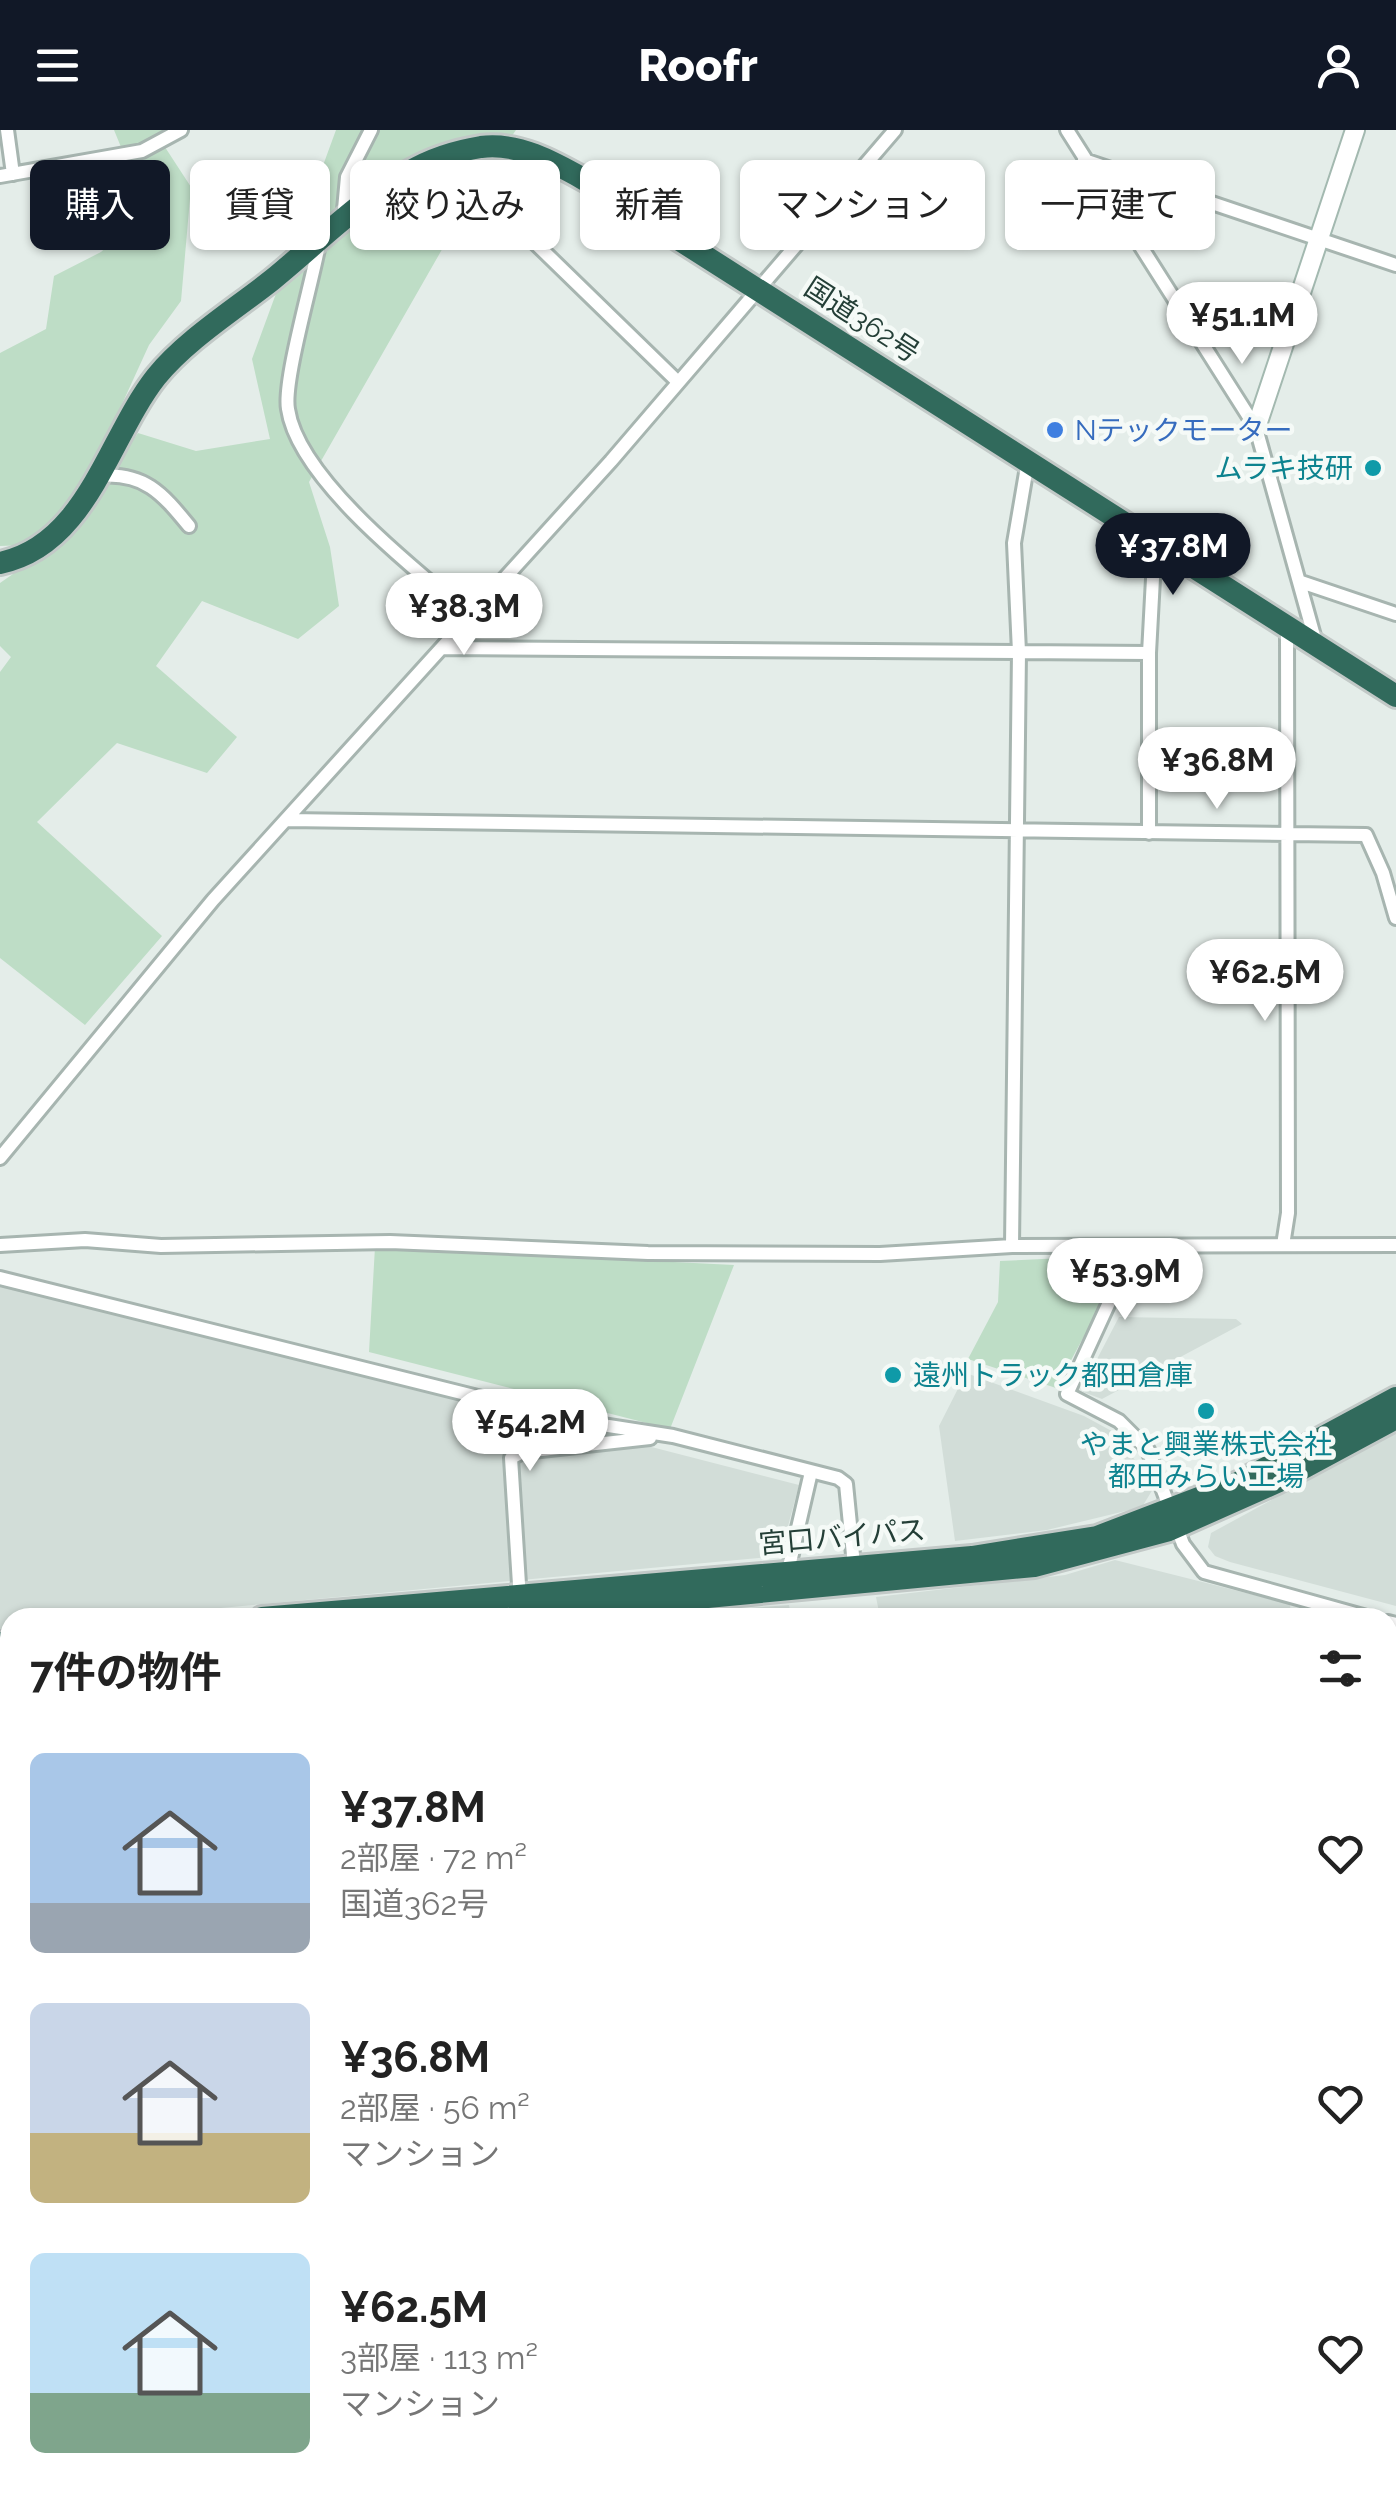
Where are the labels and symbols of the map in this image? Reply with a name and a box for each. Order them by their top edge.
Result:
street label: 国道362号 [798,271,926,369]
pin: ¥51.1M [1161,282,1323,367]
place label: Nテックモーター [1075,414,1293,447]
marker: Nテックモーター [1044,419,1066,441]
place label: ムラキ技研 [1214,452,1353,485]
marker: ムラキ技研 [1362,457,1384,479]
pin: ¥37.8M [1092,513,1254,598]
pin: ¥38.3M [383,573,545,658]
pin: ¥36.8M [1136,727,1298,812]
pin: ¥62.5M [1184,939,1346,1024]
pin: ¥53.9M [1044,1238,1206,1323]
place label: 遠州トラック都田倉庫 [913,1359,1193,1392]
marker: 遠州トラック都田倉庫 [882,1364,904,1386]
pin: ¥54.2M [449,1389,611,1474]
marker: やまと興業株式会社 都田みらい工場 [1195,1400,1217,1422]
place label: やまと興業株式会社 都田みらい工場 [1080,1428,1332,1493]
street label: 宮口バイパス [757,1513,927,1561]

